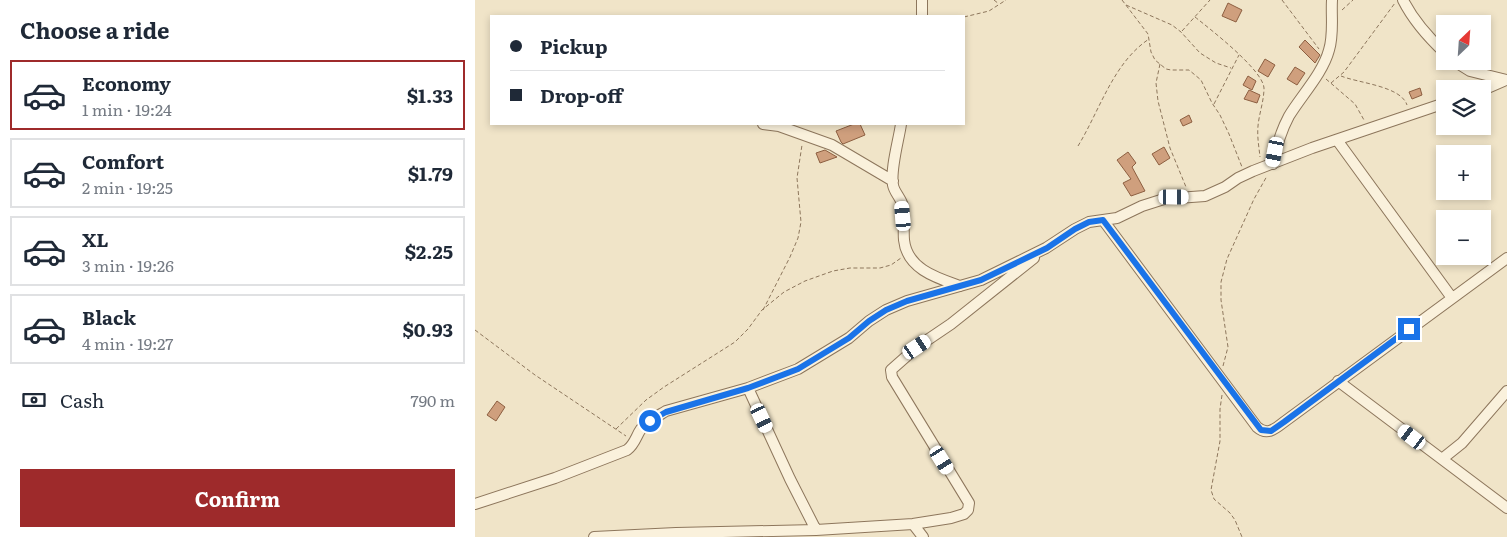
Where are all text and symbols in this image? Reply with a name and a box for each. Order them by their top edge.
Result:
text: Choose a ride [20,13,169,46]
north arrow [1436,15,1491,70]
map controls [1436,15,1491,265]
text: Pickup [540,32,608,60]
text: Economy [82,69,171,97]
icon: car [22,73,67,118]
button: layers [1436,80,1491,135]
text: $1.33 [407,81,453,109]
text: Drop-off [540,81,623,109]
text: 1 min · 19:24 [82,97,172,121]
car [1264,136,1285,168]
button: + [1436,145,1491,200]
text: Comfort [82,147,164,175]
icon: car [22,151,67,196]
text: $1.79 [408,159,453,187]
text: 2 min · 19:25 [82,175,173,199]
car [1159,190,1189,205]
car [894,200,911,232]
button: − [1436,210,1491,265]
text: XL [82,225,109,253]
icon: car [22,229,67,274]
text: $2.25 [405,237,453,265]
text: 3 min · 19:26 [82,253,174,277]
text: Black [82,303,136,331]
icon: car [22,307,67,352]
text: $0.93 [402,315,453,343]
route end [1398,318,1420,340]
text: 4 min · 19:27 [82,331,173,355]
car [900,332,933,362]
icon: cash [20,386,48,414]
text: Cash [60,386,104,414]
text: 790 m [411,388,455,412]
car [748,401,775,435]
route start [639,410,661,432]
car [1395,422,1428,452]
car [927,443,956,477]
button: Confirm [20,469,455,527]

